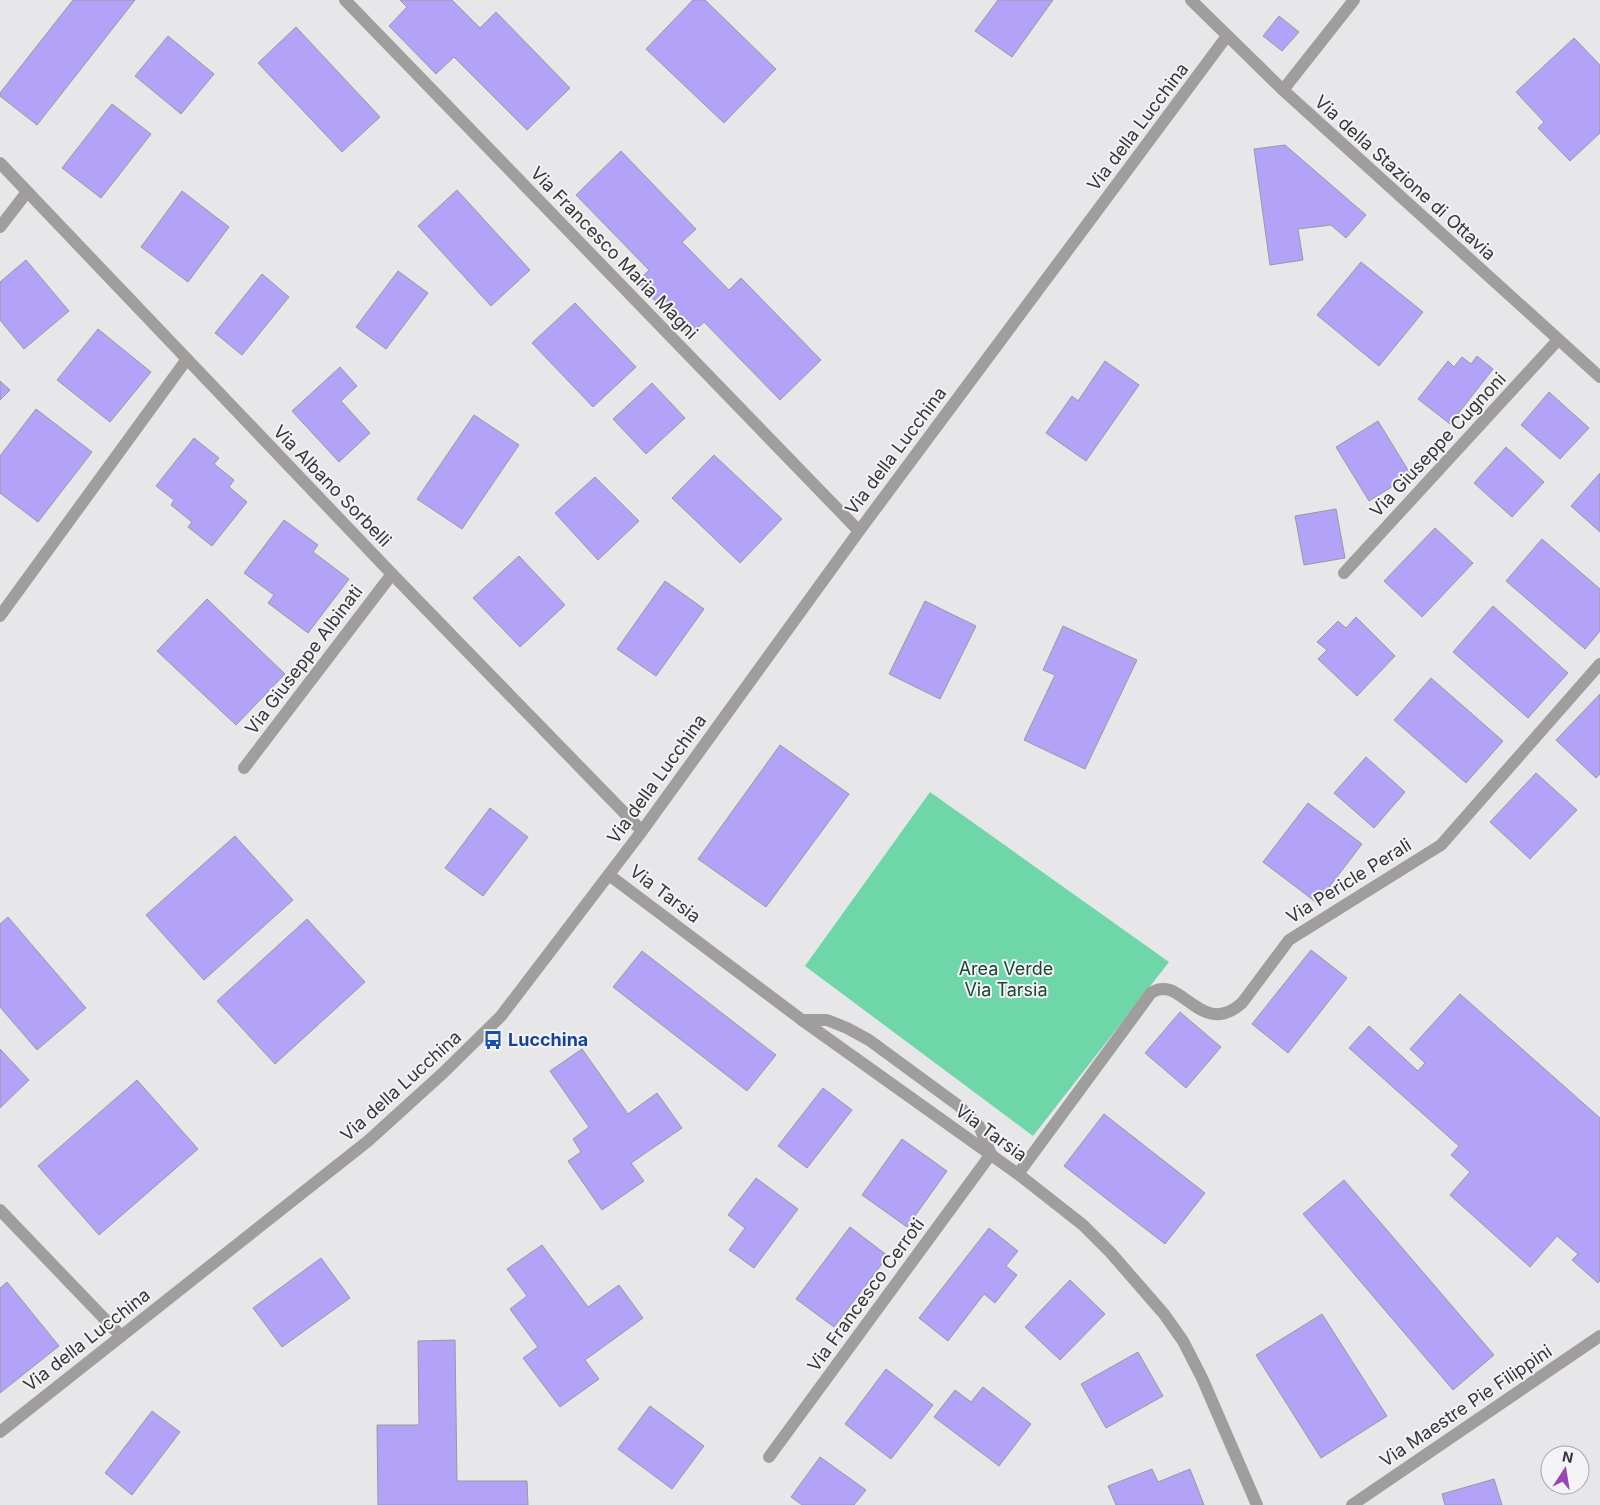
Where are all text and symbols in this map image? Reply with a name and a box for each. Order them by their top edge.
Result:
street label: Via della Lucchina [1083,59,1192,195]
street label: Via della Stazione di Ottavia [1310,91,1500,265]
street label: Via Francesco Maria Magni [526,162,702,343]
street label: Via Giuseppe Cugnoni [1365,368,1510,521]
street label: Via della Lucchina [841,383,950,519]
street label: Via Albano Sorbelli [269,421,396,551]
street label: Via Giuseppe Albinati [241,581,366,738]
street label: Via della Lucchina [603,710,710,847]
street label: Via Pericle Perali [1283,834,1415,927]
street label: Via Tarsia [626,860,705,927]
park label: Area Verde Via Tarsia [959,958,1053,1000]
street label: Via della Lucchina [336,1026,465,1145]
bus stop icon: Lucchina [482,1029,504,1051]
place label: Lucchina [508,1029,588,1050]
street label: Via Tarsia [952,1100,1031,1166]
street label: Via Francesco Cerroti [803,1214,928,1375]
street label: Via della Lucchina [19,1284,154,1395]
street label: Via Maestre Pie Filippini [1376,1340,1556,1471]
north arrow [1540,1445,1590,1495]
text: N [1561,1447,1575,1466]

